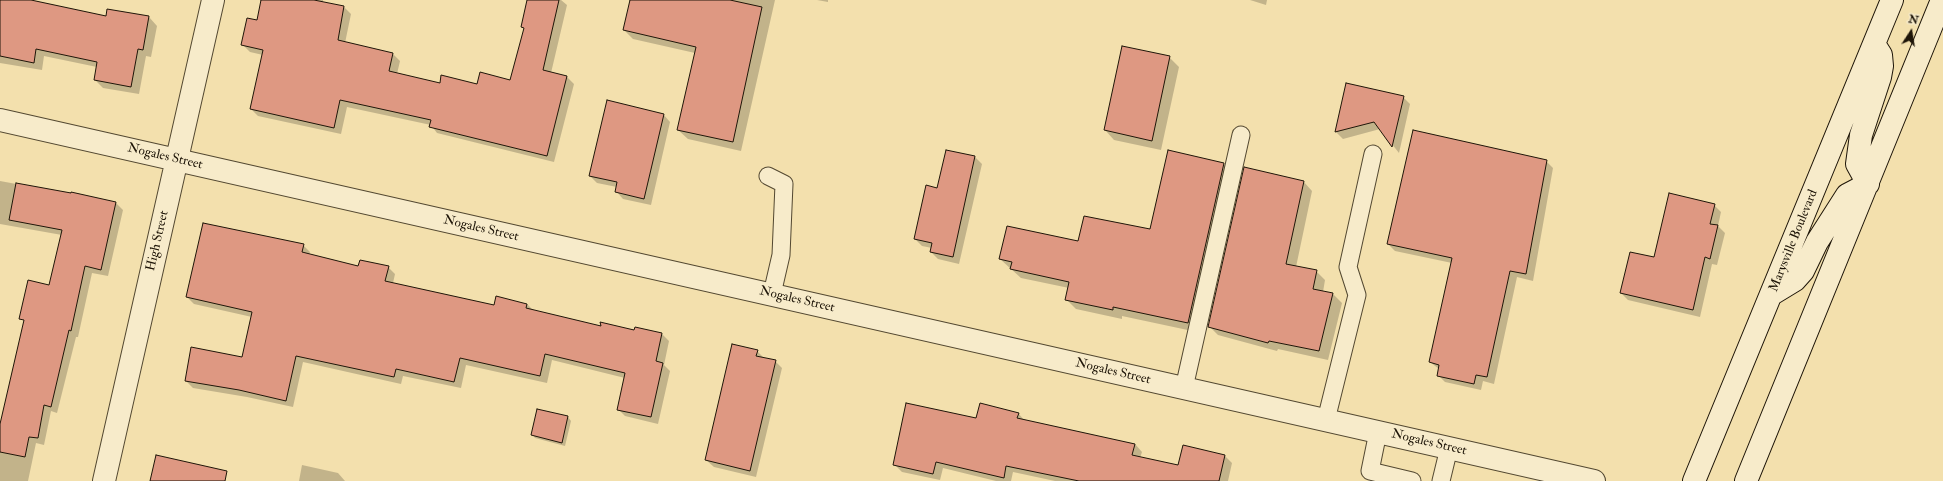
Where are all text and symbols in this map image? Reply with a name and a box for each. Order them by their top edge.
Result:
north arrow [1891,12,1931,52]
text: N [1907,12,1920,27]
street label: Nogales Street [126,141,204,173]
street label: Marysville Boulevard [1766,188,1822,294]
street label: High Street [143,209,173,273]
street label: Nogales Street [442,213,520,245]
street label: Nogales Street [758,284,836,316]
street label: Nogales Street [1074,356,1152,388]
street label: Nogales Street [1390,427,1468,459]

